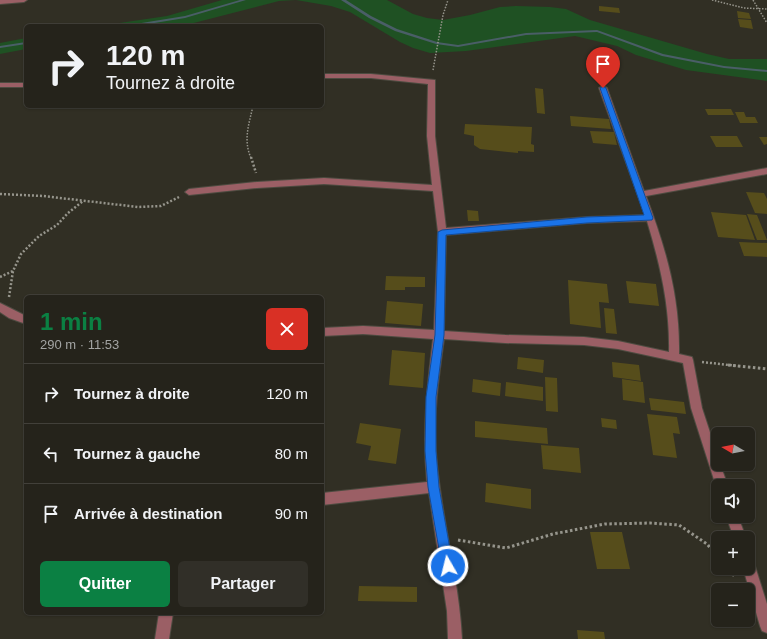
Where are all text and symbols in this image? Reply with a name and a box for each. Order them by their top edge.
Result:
icon: right [40,40,92,92]
text: 120 m [106,40,185,71]
pin [586,47,620,88]
icon: arrive [592,53,614,75]
text: Tournez à droite [106,73,235,93]
text: 1 min [40,308,103,335]
button: close [266,308,308,350]
text: 290 m · 11:53 [40,337,119,352]
icon: right [40,383,62,405]
text: Tournez à droite [74,385,190,402]
text: 120 m [266,385,308,402]
north arrow [711,427,755,471]
map controls [711,427,755,627]
icon: left [40,443,62,465]
text: Tournez à gauche [74,445,200,462]
text: 80 m [275,445,308,462]
button: sound [711,479,755,523]
icon: arrive [40,503,62,525]
text: Arrivée à destination [74,505,222,522]
text: 90 m [275,505,308,522]
button: + [711,531,755,575]
position arrow [427,545,469,587]
button: Quitter [40,561,170,607]
button: Partager [178,561,308,607]
button: − [711,583,755,627]

